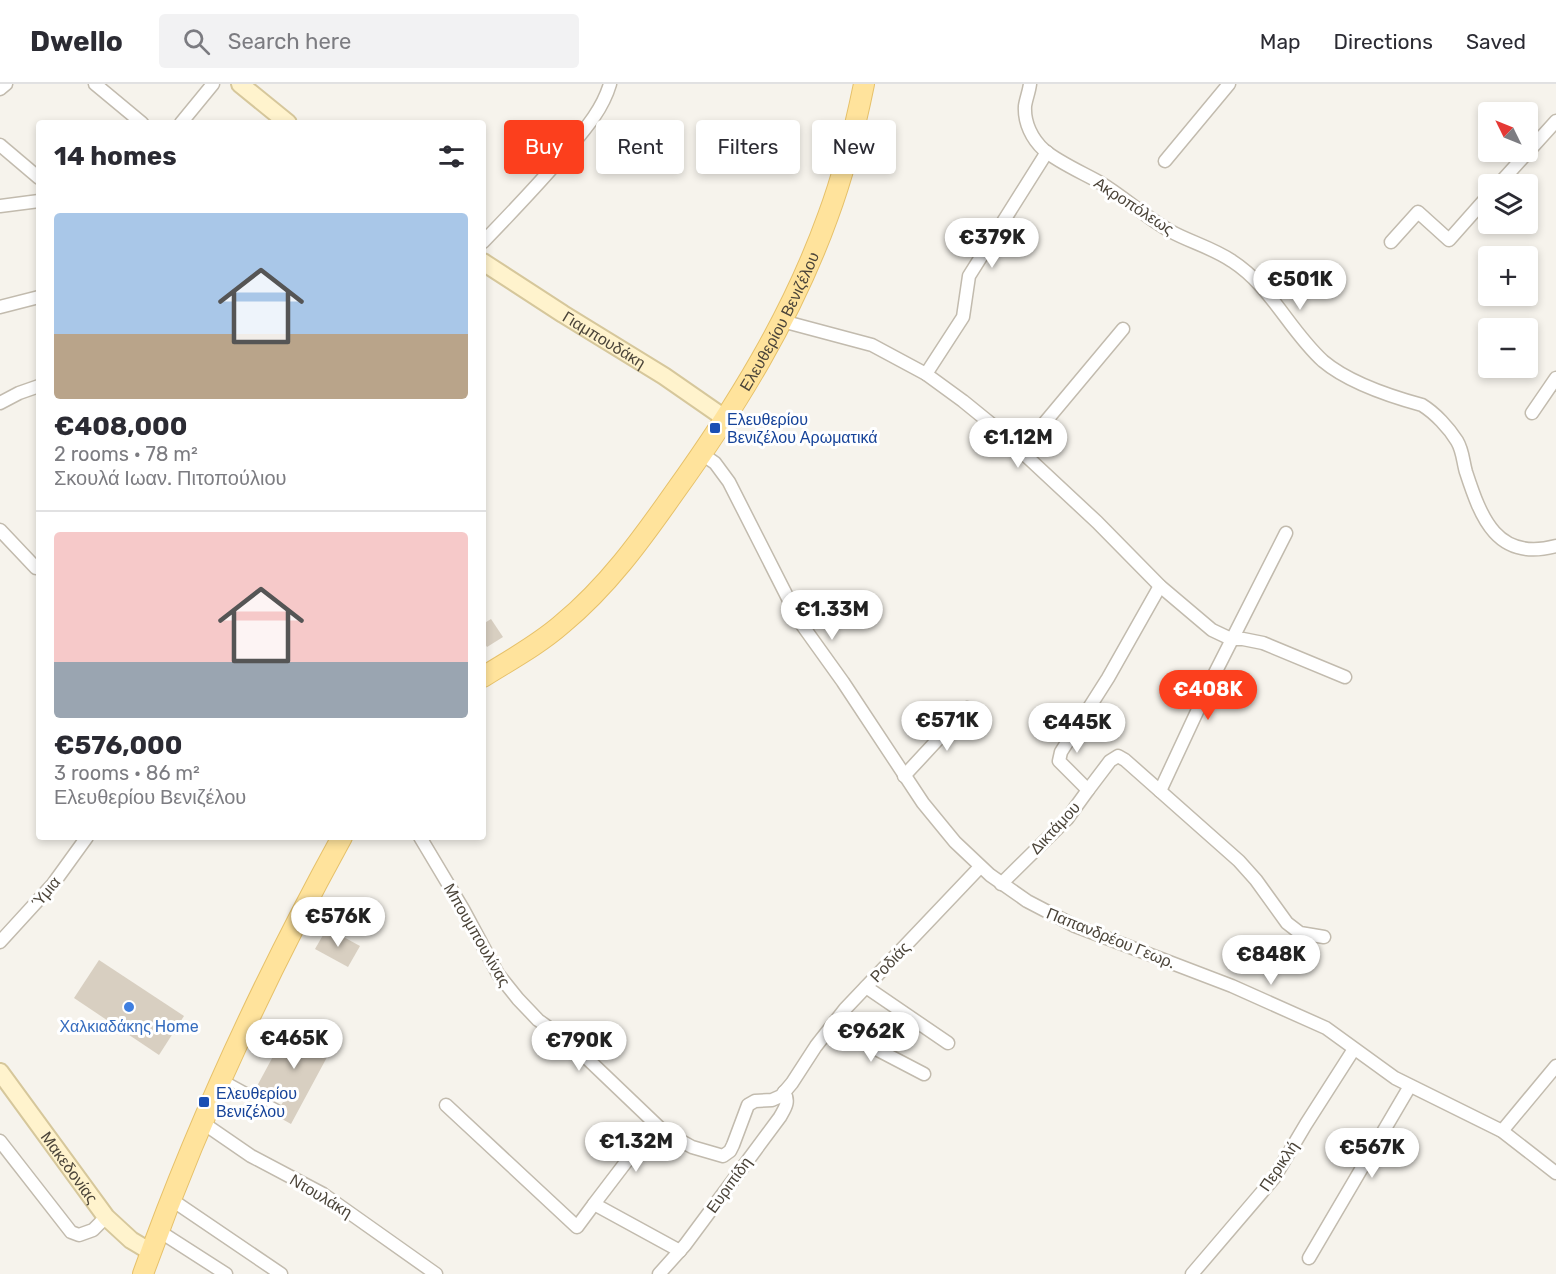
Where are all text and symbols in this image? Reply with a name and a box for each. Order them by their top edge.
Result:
search box [159,14,579,68]
text: Dwello [30,25,123,58]
icon: search [180,25,213,58]
text: Search here [228,28,351,55]
text: Map [1260,29,1301,54]
text: Directions [1334,29,1433,54]
text: Saved [1466,29,1526,54]
north arrow [1478,102,1538,162]
map controls [1478,102,1538,378]
chip: Buy [504,120,584,174]
chip: Rent [596,120,684,174]
chip: Filters [696,120,800,174]
chip: New [812,120,896,174]
icon: filters [435,140,468,173]
text: 14 homes [54,141,177,172]
street label: Ακροπόλεως [1090,173,1178,239]
button: layers [1478,174,1538,234]
pin: €379K [950,218,1034,269]
text: €379K [959,225,1025,249]
button: + [1478,246,1538,306]
street label: Ελευθερίου Βενιζέλου [735,249,823,394]
icon: home [207,252,315,360]
pin: €501K [1258,260,1342,311]
text: €501K [1267,267,1333,291]
street label: Γιαμπουδάκη [560,307,649,372]
button: − [1478,318,1538,378]
place label: Ελευθερίου Βενιζέλου Αρωματικά [727,410,878,447]
text: €408,000 [54,411,187,442]
pin: €1.12M [969,418,1067,469]
marker: Ελευθερίου Βενιζέλου Αρωματικά [708,421,722,435]
text: €1.12M [983,425,1053,449]
text: 2 rooms · 78 m² [54,442,198,466]
text: Σκουλά Ιωαν. Πιτοπούλιου [54,466,286,490]
icon: home [207,571,315,679]
pin: €1.33M [783,590,881,641]
text: €1.33M [795,597,869,621]
pin: €408K [1166,670,1250,721]
text: €408K [1173,677,1243,701]
pin: €571K [905,701,989,752]
pin: €445K [1035,703,1119,754]
text: €571K [915,708,979,732]
text: €445K [1042,710,1112,734]
text: €576,000 [54,730,182,761]
text: 3 rooms · 86 m² [54,761,200,785]
text: Ελευθερίου Βενιζέλου [54,785,246,809]
street label: Δικτάμου [1026,798,1084,858]
street label: Ύμια [28,873,64,911]
street label: Μπουμπουλίνας [440,880,514,990]
pin: €576K [296,897,380,948]
text: €576K [305,904,371,928]
street label: Παπανδρέου Γεωρ. [1044,904,1178,972]
pin: €848K [1229,935,1313,986]
street label: Ροδιάς [866,938,914,986]
text: €848K [1236,942,1306,966]
marker: Χαλκιαδάκης Home [122,1000,136,1014]
pin: €962K [829,1012,913,1063]
place label: Χαλκιαδάκης Home [59,1017,199,1036]
pin: €465K [252,1019,336,1070]
text: €962K [837,1019,905,1043]
pin: €790K [537,1021,621,1072]
text: €465K [260,1026,328,1050]
text: €790K [546,1028,612,1052]
place label: Ελευθερίου Βενιζέλου [216,1084,297,1121]
marker: Ελευθερίου Βενιζέλου [197,1095,211,1109]
pin: €1.32M [587,1122,685,1173]
street label: Μακεδονίας [37,1128,102,1207]
pin: €567K [1330,1128,1414,1179]
text: €1.32M [599,1129,673,1153]
text: €567K [1339,1135,1405,1159]
street label: Περικλή [1255,1137,1303,1195]
street label: Ευριπίδη [702,1153,756,1217]
street label: Ντουλάκη [286,1170,356,1222]

